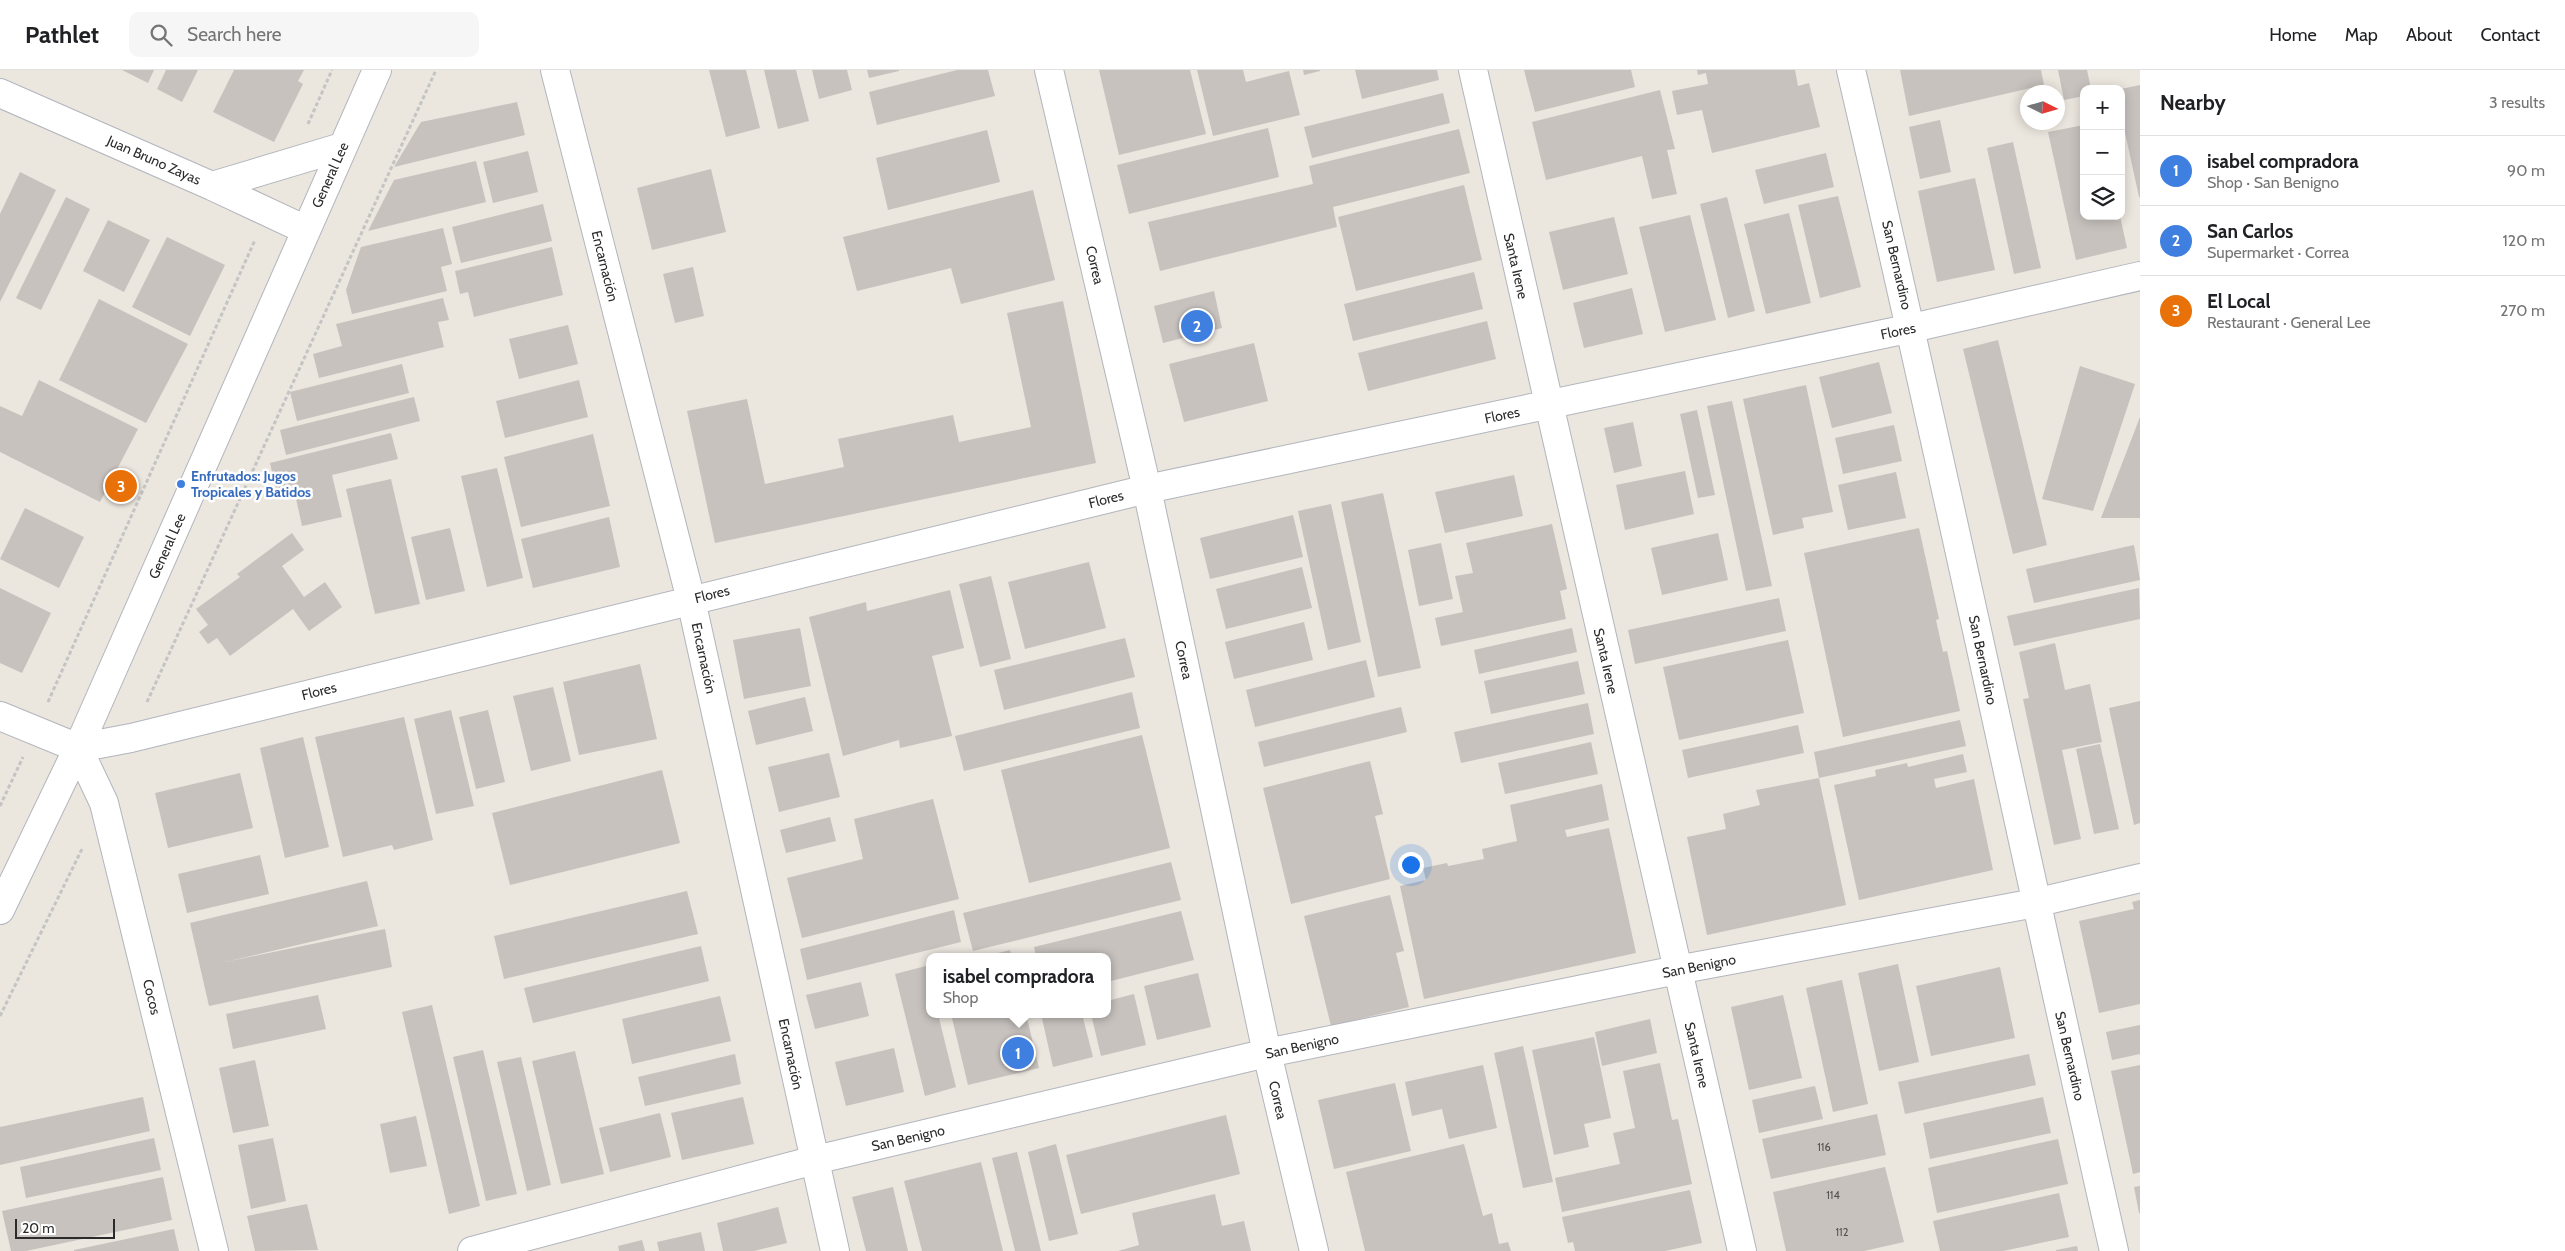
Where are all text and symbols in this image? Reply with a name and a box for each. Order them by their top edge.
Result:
search box [129,12,479,57]
text: Pathlet [25,20,99,49]
icon: search [147,21,175,49]
text: Search here [187,23,281,46]
text: Home [2269,24,2317,46]
text: Map [2345,24,2378,46]
text: About [2406,24,2452,46]
text: Contact [2480,24,2540,46]
north arrow [2020,85,2065,130]
map controls [2080,85,2125,220]
button: + [2080,85,2125,130]
text: Nearby [2160,90,2226,115]
text: 3 results [2489,93,2545,112]
button: − [2080,130,2125,175]
street label: Juan Bruno Zayas [103,131,204,189]
street label: General Lee [307,139,353,211]
text: isabel compradora [2207,150,2359,173]
text: 1 [2173,161,2179,180]
text: 90 m [2507,161,2545,180]
text: Shop · San Benigno [2207,173,2339,192]
button: layers [2080,175,2125,220]
street label: San Bernardino [1878,219,1916,312]
text: San Carlos [2207,220,2293,243]
street label: Encarnación [588,229,623,303]
street label: Santa Irene [1500,231,1532,301]
text: 2 [2172,231,2180,250]
text: 120 m [2503,231,2545,250]
text: Supermarket · Correa [2207,243,2349,262]
street label: Correa [1082,244,1108,286]
text: El Local [2207,290,2270,313]
text: 3 [2172,301,2180,320]
text: 270 m [2500,301,2545,320]
pin: 2 [1181,307,1213,345]
text: Restaurant · General Lee [2207,313,2371,332]
street label: Flores [1879,318,1917,343]
street label: Flores [1483,402,1521,427]
pin: 3 [105,467,137,505]
place label: Enfrutados: Jugos Tropicales y Batidos [191,467,311,501]
marker: Enfrutados: Jugos Tropicales y Batidos [175,478,187,490]
street label: Flores [1087,486,1126,512]
street label: General Lee [144,510,190,582]
street label: Flores [693,581,732,607]
street label: San Bernardino [1965,614,2001,707]
street label: Encarnación [688,621,720,695]
street label: Santa Irene [1590,626,1622,696]
street label: Correa [1171,639,1197,681]
street label: Flores [300,678,339,704]
your location [1398,852,1424,878]
street label: San Benigno [1661,950,1738,982]
popup [926,953,1111,1018]
text: isabel compradora [943,965,1094,988]
street label: Cocos [139,977,165,1017]
text: Shop [943,988,978,1007]
street label: San Bernardino [2051,1010,2089,1103]
street label: Encarnación [775,1017,807,1091]
street label: Santa Irene [1681,1020,1713,1090]
street label: San Benigno [1264,1029,1341,1063]
pin: 1 [1002,1034,1034,1072]
street label: Correa [1265,1079,1291,1121]
street label: San Benigno [870,1121,947,1155]
house number: 116 [1817,1140,1831,1154]
house number: 114 [1826,1188,1840,1202]
scale bar [15,1216,115,1239]
text: 20 m [22,1219,55,1237]
house number: 112 [1836,1225,1849,1239]

